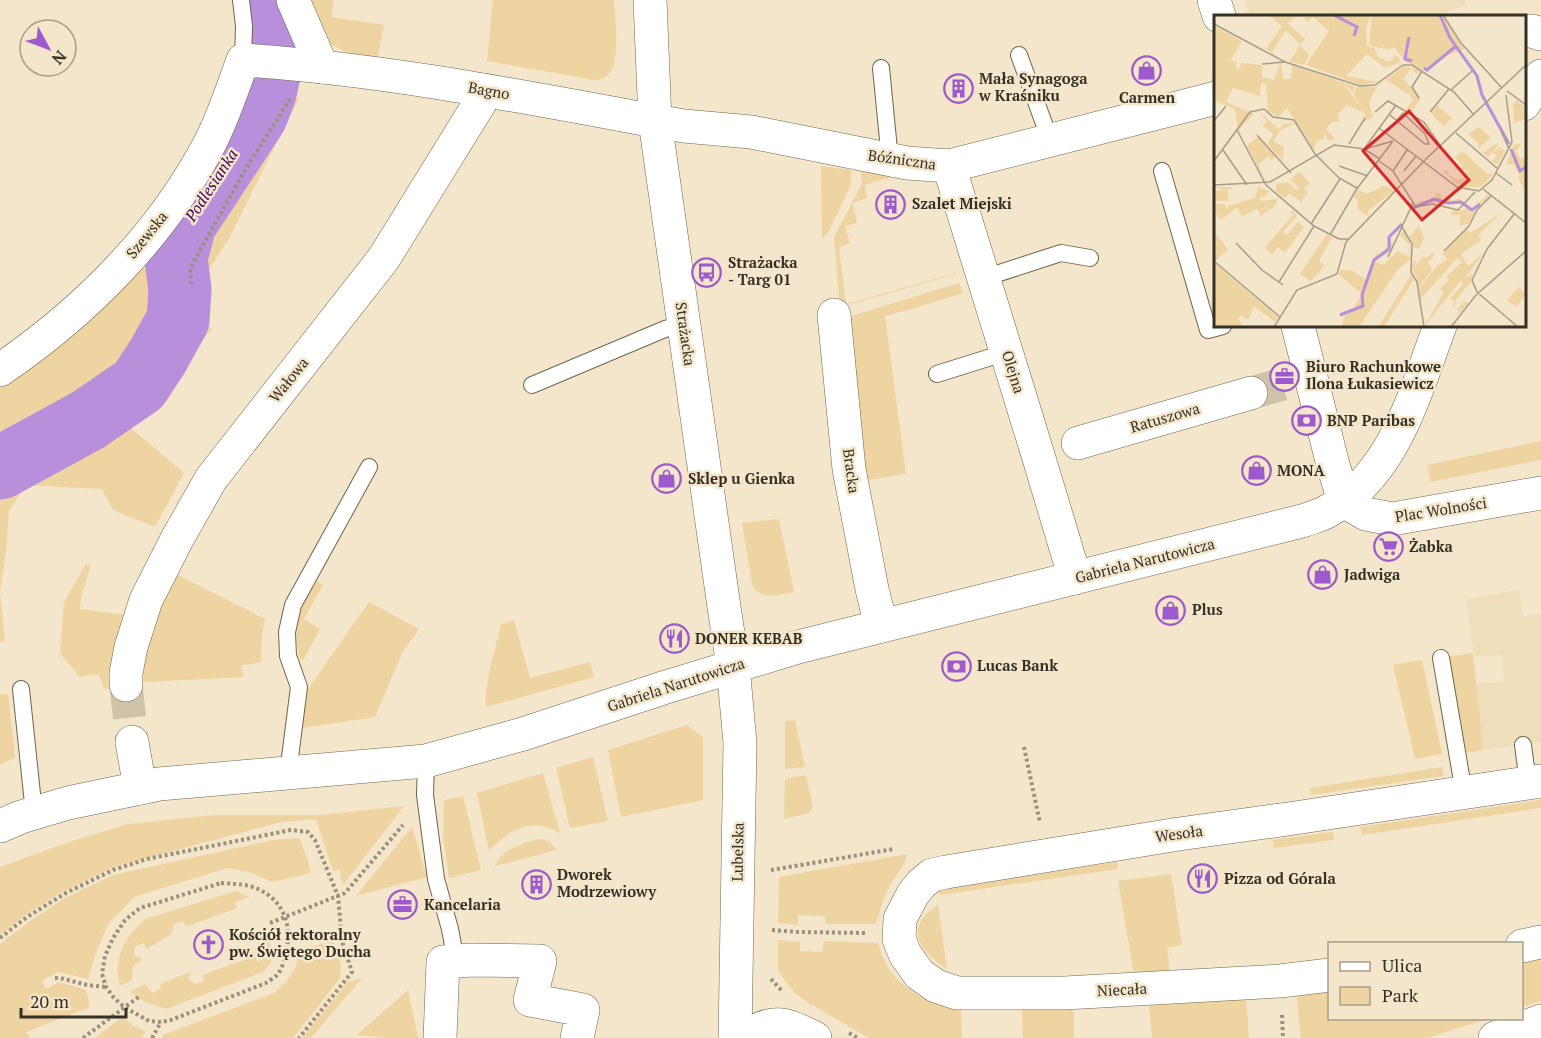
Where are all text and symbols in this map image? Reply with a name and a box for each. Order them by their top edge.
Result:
inset map [1214,15,1526,327]
north arrow [18,18,78,78]
text: N [47,46,72,70]
shop icon: Carmen [1131,55,1163,87]
place label: Mała Synagoga w Kraśniku [978,68,1088,105]
building icon: Mała Synagoga w Kraśniku [942,72,974,104]
street label: Bagno [467,77,512,104]
place label: Carmen [1119,87,1175,107]
street label: Bóźniczna [867,144,938,174]
water label: Podlesianka [179,145,243,226]
building icon: Szalet Miejski [875,188,907,220]
place label: Szalet Miejski [912,193,1012,213]
street label: Szewska [121,206,172,262]
place label: Strażacka - Targ 01 [728,252,798,289]
bus stop icon: Strażacka - Targ 01 [691,256,723,288]
street label: Strażacka [672,301,700,367]
street label: Olejna [998,348,1030,396]
street label: Wałowa [264,353,313,406]
place label: Biuro Rachunkowe Ilona Łukasiewicz [1306,356,1441,393]
office icon: Biuro Rachunkowe Ilona Łukasiewicz [1269,360,1301,392]
street label: Ratuszowa [1128,397,1202,437]
bank icon: BNP Paribas [1290,405,1322,437]
place label: BNP Paribas [1327,410,1415,430]
street label: Bracka [839,447,865,495]
shop icon: MONA [1240,455,1272,487]
place label: MONA [1277,460,1325,480]
shop icon: Sklep u Gienka [651,463,683,495]
place label: Sklep u Gienka [688,468,796,488]
street label: Plac Wolności [1393,492,1488,526]
supermarket icon: Żabka [1372,531,1404,563]
street label: Gabriela Narutowicza [1073,533,1217,587]
place label: Żabka [1409,536,1453,556]
shop icon: Jadwiga [1307,559,1339,591]
place label: Jadwiga [1344,564,1401,584]
shop icon: Plus [1155,594,1187,626]
place label: Plus [1192,599,1223,619]
restaurant icon: DONER KEBAB [658,623,690,655]
place label: DONER KEBAB [695,628,803,648]
bank icon: Lucas Bank [940,650,972,682]
street label: Gabriela Narutowicza [604,652,747,716]
place label: Lucas Bank [977,655,1058,675]
street label: Wesoła [1154,820,1204,846]
street label: Lubelska [726,822,748,882]
restaurant icon: Pizza od Górala [1187,863,1219,895]
place label: Dworek Modrzewiowy [557,864,657,901]
building icon: Dworek Modrzewiowy [520,868,552,900]
place label: Pizza od Górala [1224,868,1336,888]
office icon: Kancelaria [387,889,419,921]
place label: Kancelaria [424,894,502,914]
place label: Kościół rektoralny pw. Świętego Ducha [229,924,372,961]
church icon: Kościół rektoralny pw. Świętego Ducha [192,928,224,960]
legend [1328,942,1523,1020]
text: Ulica [1382,953,1422,977]
street label: Niecała [1096,978,1148,1000]
scale bar [21,981,126,1019]
text: Park [1382,983,1419,1007]
text: 20 m [30,989,70,1013]

